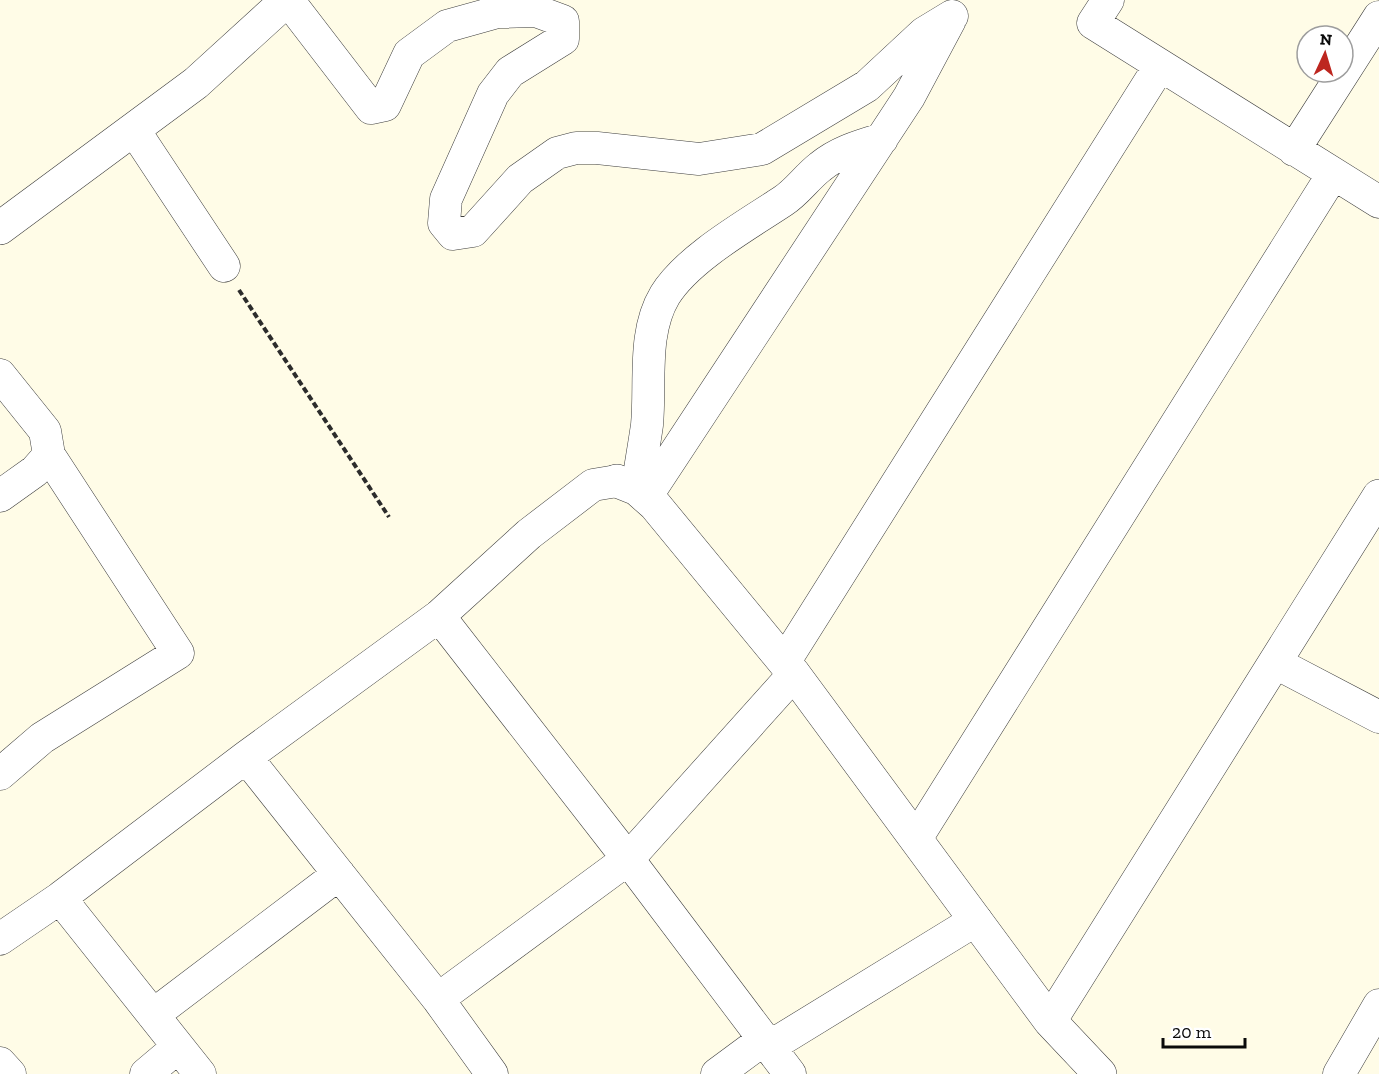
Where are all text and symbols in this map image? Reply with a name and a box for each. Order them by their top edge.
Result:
north arrow [1295,24,1355,84]
text: N [1319,30,1333,49]
scale bar [1163,1011,1246,1049]
text: 20 m [1172,1021,1212,1043]

